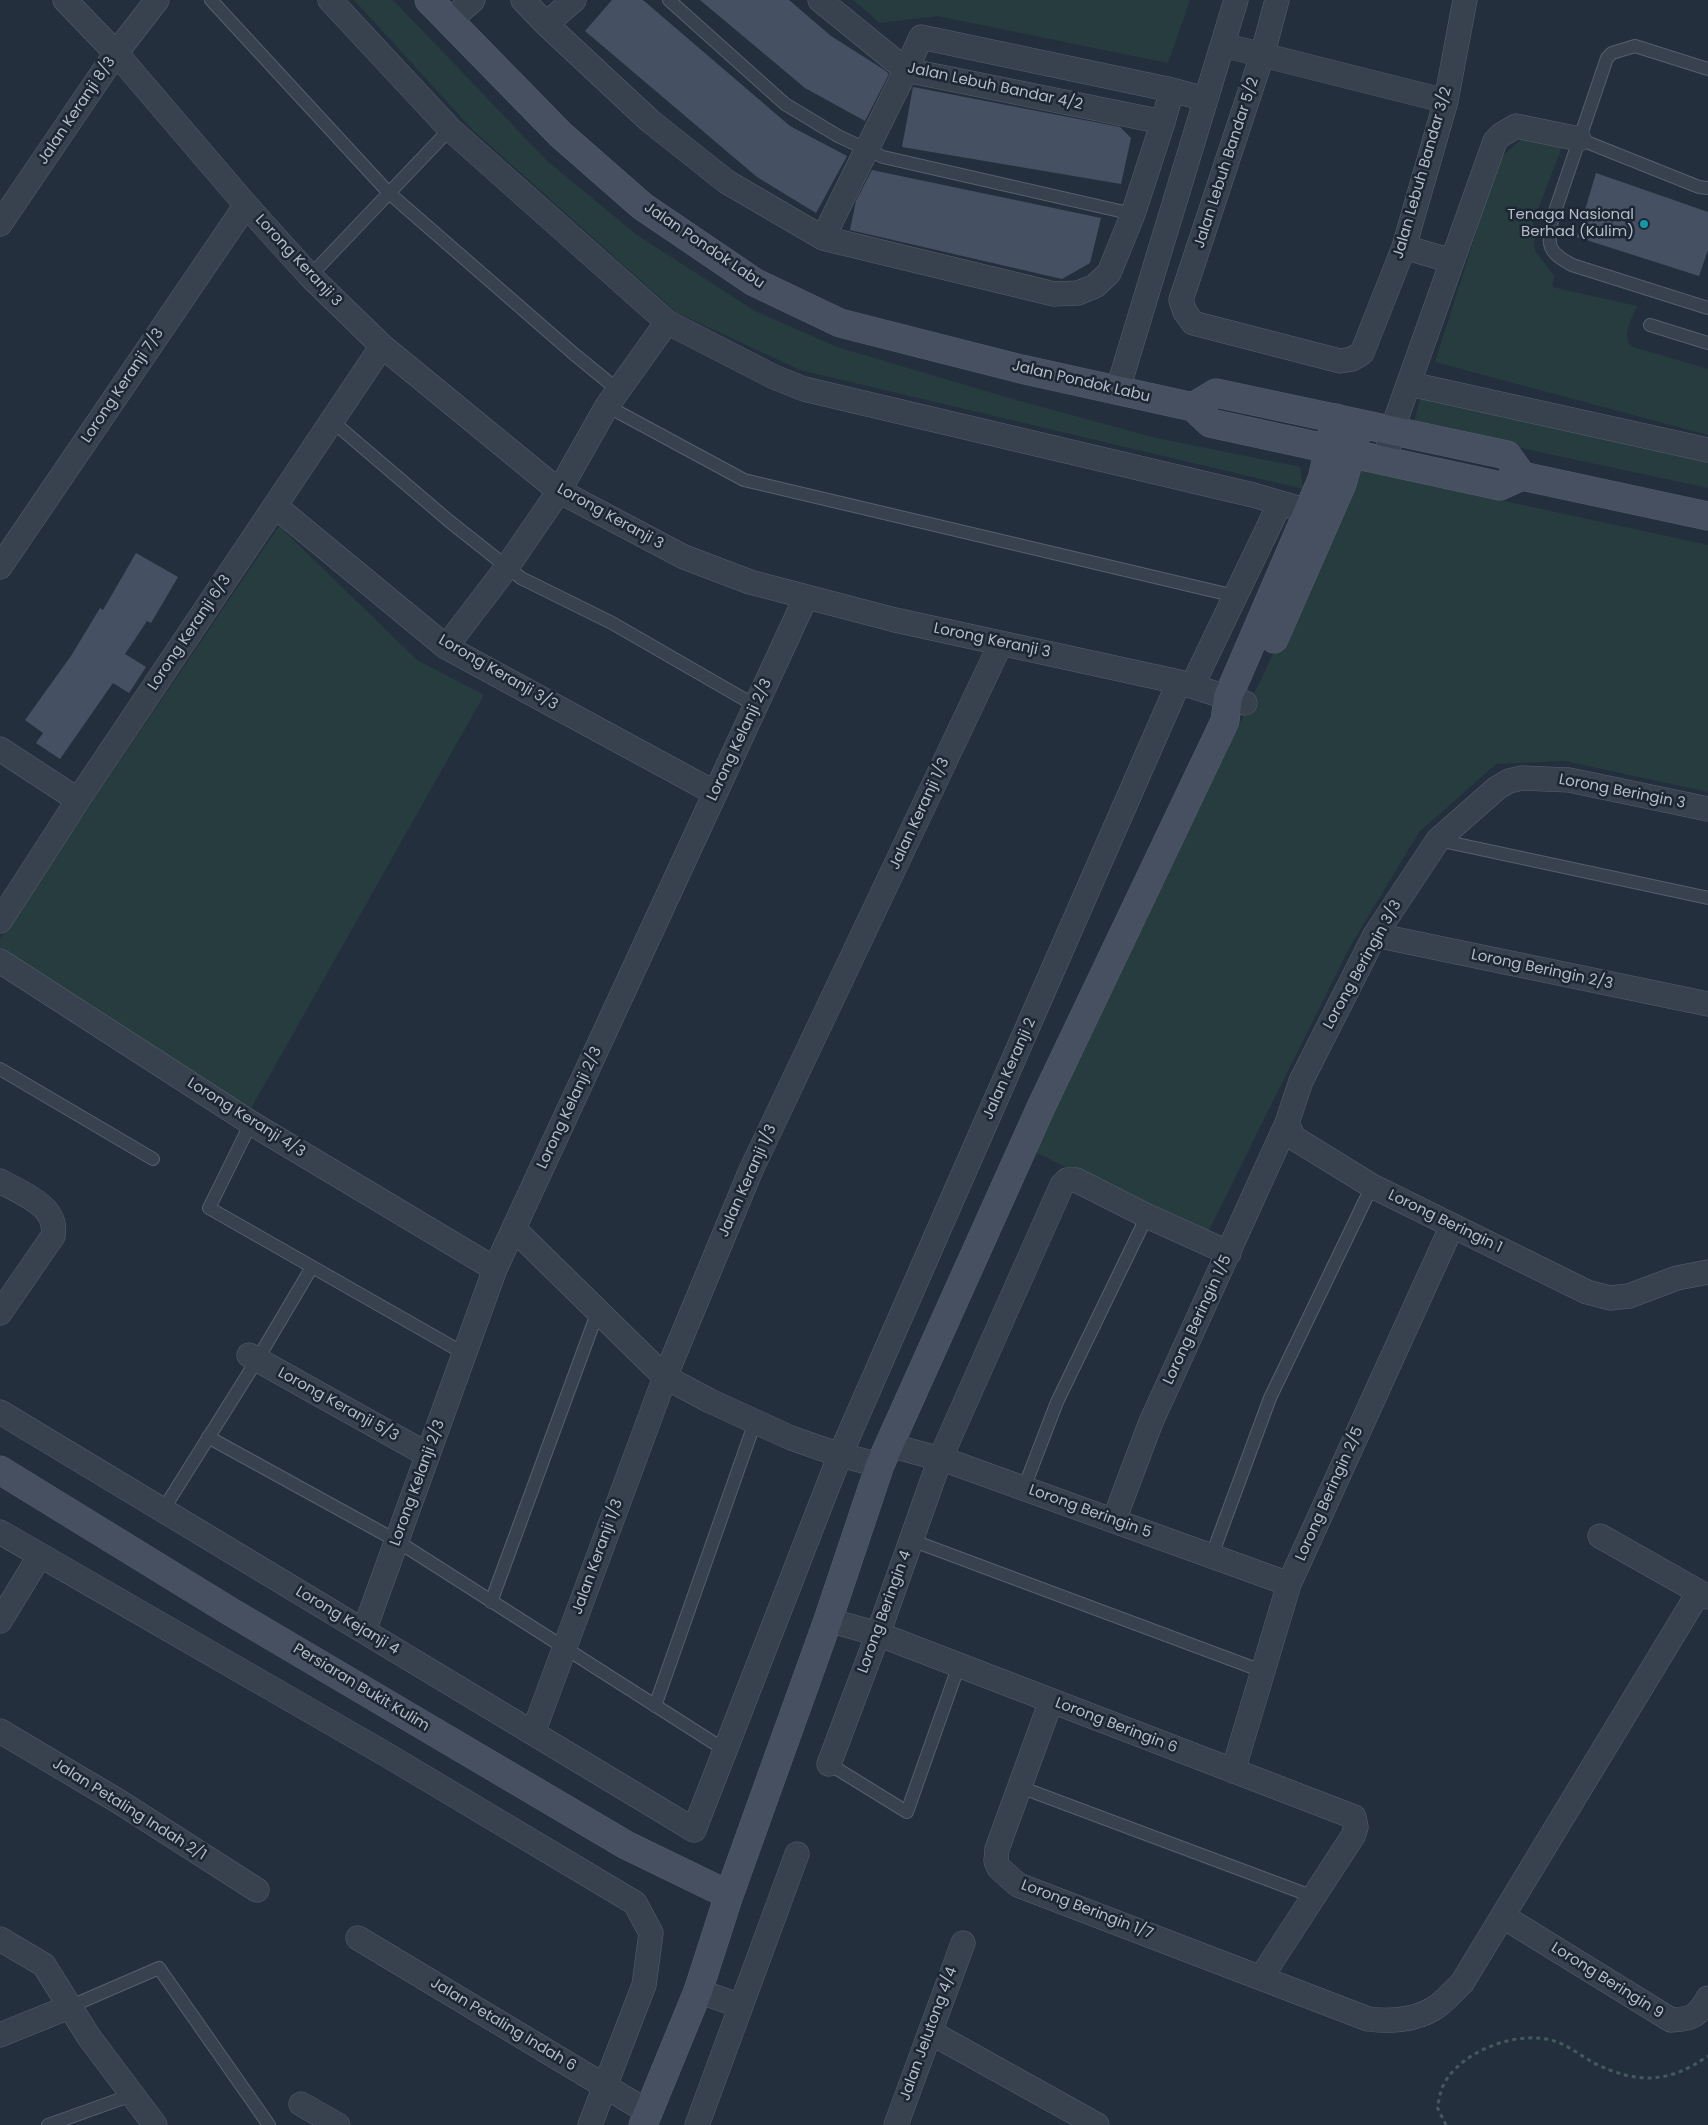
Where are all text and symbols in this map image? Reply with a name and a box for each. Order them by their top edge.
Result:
street label: Jalan Keranji 8/3 [34,54,120,168]
street label: Jalan Lebuh Bandar 4/2 [906,60,1084,114]
street label: Jalan Lebuh Bandar 5/2 [1191,75,1263,251]
street label: Jalan Lebuh Bandar 3/2 [1390,85,1456,261]
street label: Jalan Pondok Labu [640,199,768,293]
place label: Tenaga Nasional Berhad (Kulim) [1507,206,1634,241]
street label: Lorong Keranji 3 [251,211,345,311]
marker: Tenaga Nasional Berhad (Kulim) [1638,218,1650,230]
street label: Lorong Keranji 7/3 [78,325,168,447]
street label: Jalan Pondok Labu [1010,357,1152,407]
street label: Lorong Keranji 3 [554,480,666,554]
street label: Lorong Keranji 6/3 [145,572,235,694]
street label: Lorong Keranji 3 [932,620,1052,662]
street label: Lorong Keranji 3/3 [435,631,561,715]
street label: Lorong Kelanji 2/3 [704,676,776,804]
street label: Jalan Keranji 1/3 [886,755,954,873]
street label: Lorong Beringin 3 [1557,771,1687,813]
street label: Lorong Beringin 3/3 [1320,897,1406,1033]
street label: Lorong Beringin 2/3 [1469,946,1615,994]
street label: Jalan Keranji 2 [980,1015,1040,1123]
street label: Lorong Kelanji 2/3 [534,1044,606,1172]
street label: Lorong Keranji 4/3 [184,1074,308,1162]
street label: Jalan Keranji 1/3 [715,1122,781,1240]
street label: Lorong Beringin 1 [1385,1187,1505,1257]
street label: Lorong Beringin 1/5 [1160,1252,1236,1388]
street label: Lorong Keranji 5/3 [274,1364,402,1446]
street label: Lorong Kelanji 2/3 [387,1418,449,1548]
street label: Lorong Beringin 2/5 [1292,1424,1368,1564]
street label: Lorong Beringin 5 [1026,1481,1154,1543]
street label: Jalan Keranji 1/3 [569,1497,627,1617]
street label: Lorong Beringin 4 [854,1548,916,1676]
street label: Lorong Kejanji 4 [292,1583,402,1659]
street label: Persiaran Bukit Kulim [290,1640,432,1736]
street label: Lorong Beringin 6 [1052,1694,1180,1758]
street label: Jalan Petaling Indah 2/1 [49,1755,209,1865]
street label: Lorong Beringin 1/7 [1018,1877,1156,1943]
street label: Lorong Beringin 9 [1547,1939,1667,2023]
street label: Jalan Jelutong 4/4 [896,1965,962,2103]
street label: Jalan Petaling Indah 6 [427,1974,579,2076]

